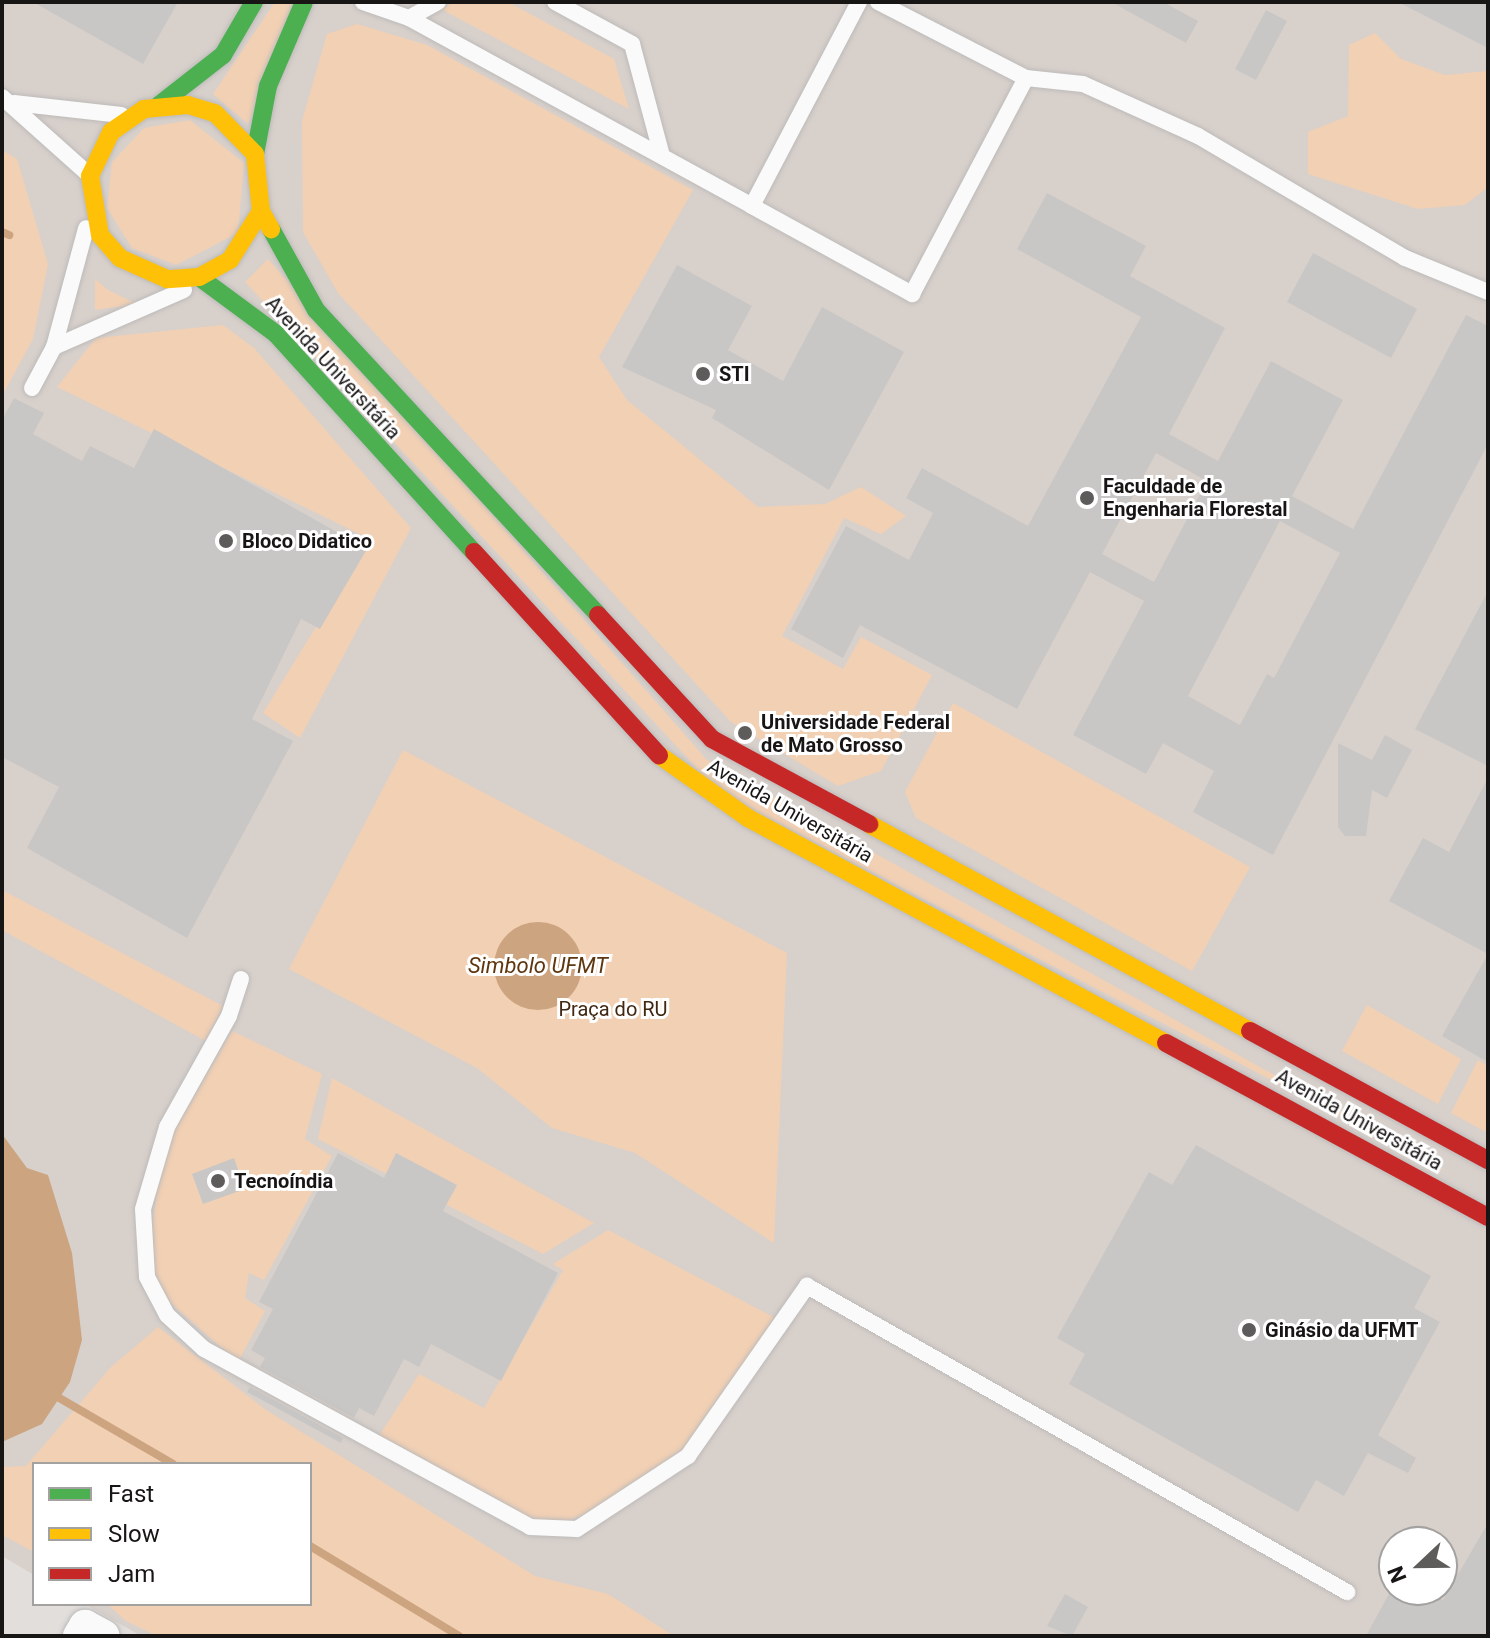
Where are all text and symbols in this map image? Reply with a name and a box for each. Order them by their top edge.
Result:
street label: Avenida Universitária [261,292,405,444]
place label: STI [719,362,750,386]
marker: STI [694,365,712,383]
place label: Faculdade de Engenharia Florestal [1103,474,1288,521]
marker: Faculdade de Engenharia Florestal [1078,489,1096,507]
place label: Bloco Didatico [242,529,372,553]
marker: Bloco Didatico [217,532,235,550]
place label: Universidade Federal de Mato Grosso [761,710,950,757]
marker: Universidade Federal de Mato Grosso [736,724,754,742]
street label: Avenida Universitária [703,754,877,868]
water label: Simbolo UFMT [468,953,608,979]
park label: Praça do RU [558,997,668,1021]
street label: Avenida Universitária [1272,1064,1446,1176]
place label: Tecnoíndia [234,1169,333,1193]
marker: Tecnoíndia [209,1172,227,1190]
place label: Ginásio da UFMT [1265,1318,1418,1342]
marker: Ginásio da UFMT [1240,1321,1258,1339]
legend [32,1462,312,1606]
text: Fast [108,1480,154,1508]
text: Slow [108,1520,160,1548]
north arrow [1378,1526,1458,1606]
text: Jam [108,1560,155,1588]
text: N [1383,1563,1412,1586]

